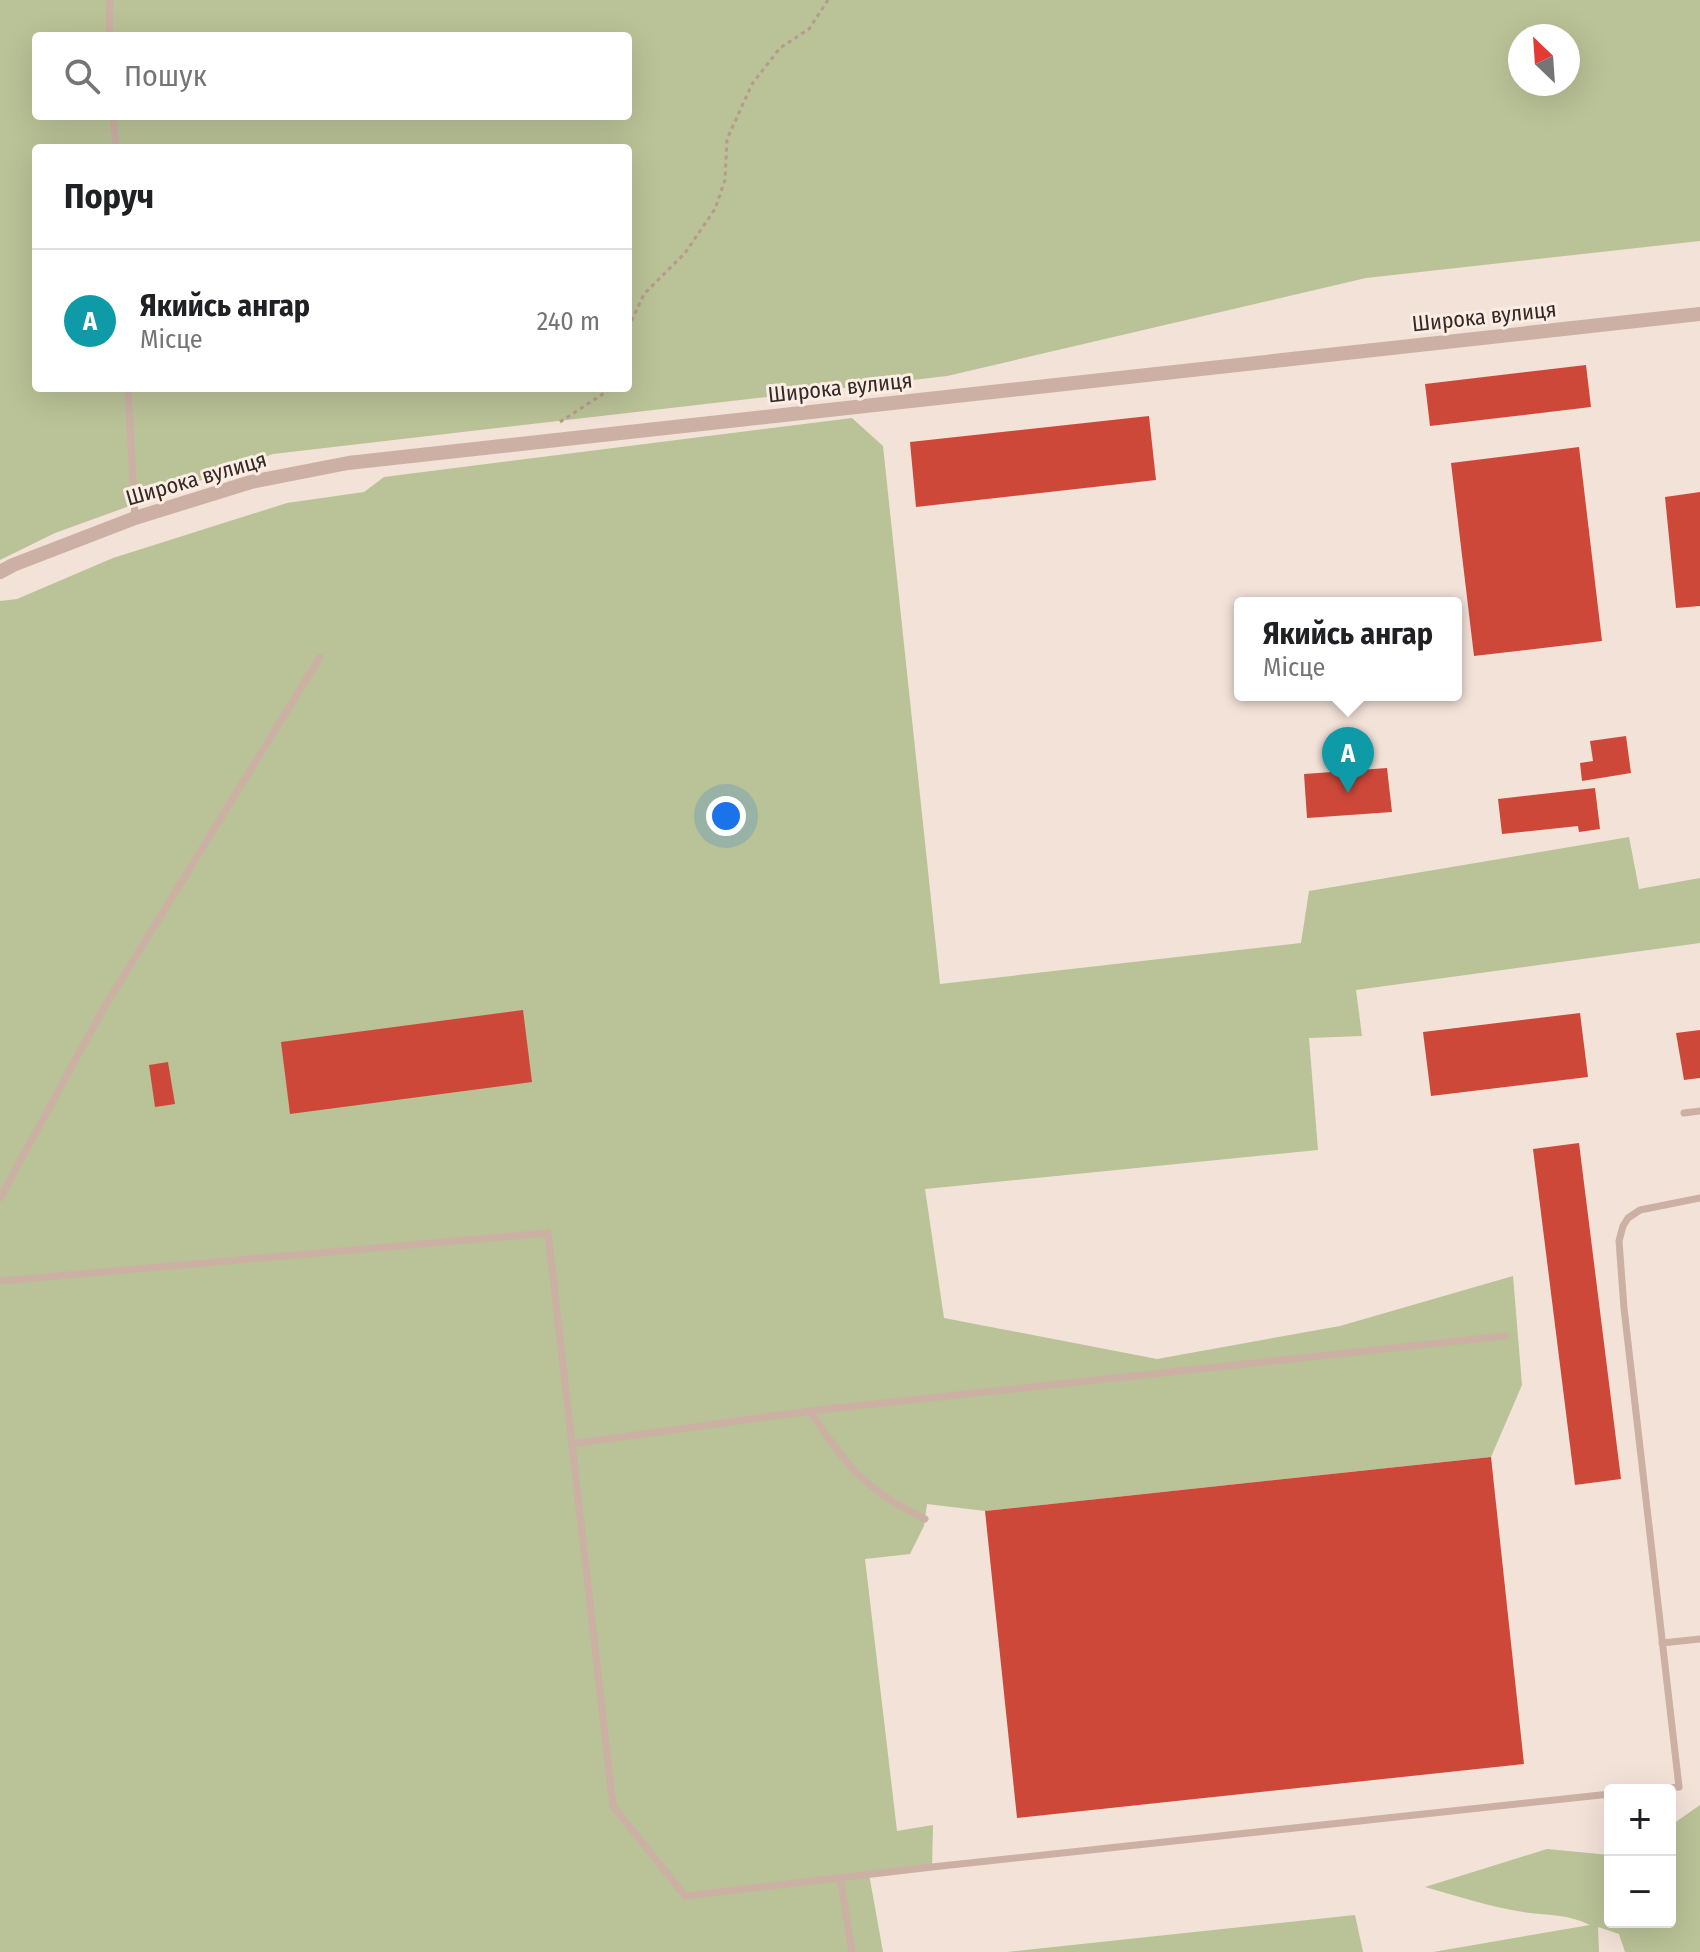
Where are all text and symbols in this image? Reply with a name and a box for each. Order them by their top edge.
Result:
north arrow [1508,24,1580,96]
search box [32,32,632,120]
icon: search [60,54,104,98]
text: Пошук [124,58,207,94]
text: Поруч [64,176,154,217]
text: Якийсь ангар [140,288,310,324]
street label: Широка вулиця [1410,295,1558,338]
text: A [83,306,97,337]
text: 240 m [537,306,600,337]
text: Місце [140,324,203,355]
street label: Широка вулиця [766,366,914,409]
street label: Широка вулиця [123,445,270,511]
popup [1234,597,1462,701]
text: Якийсь ангар [1263,616,1433,652]
text: Місце [1263,652,1325,683]
pin: A [1322,727,1374,793]
your location [706,796,746,836]
map controls [1604,1784,1676,1928]
button: + [1604,1784,1676,1856]
button: − [1604,1856,1676,1928]

